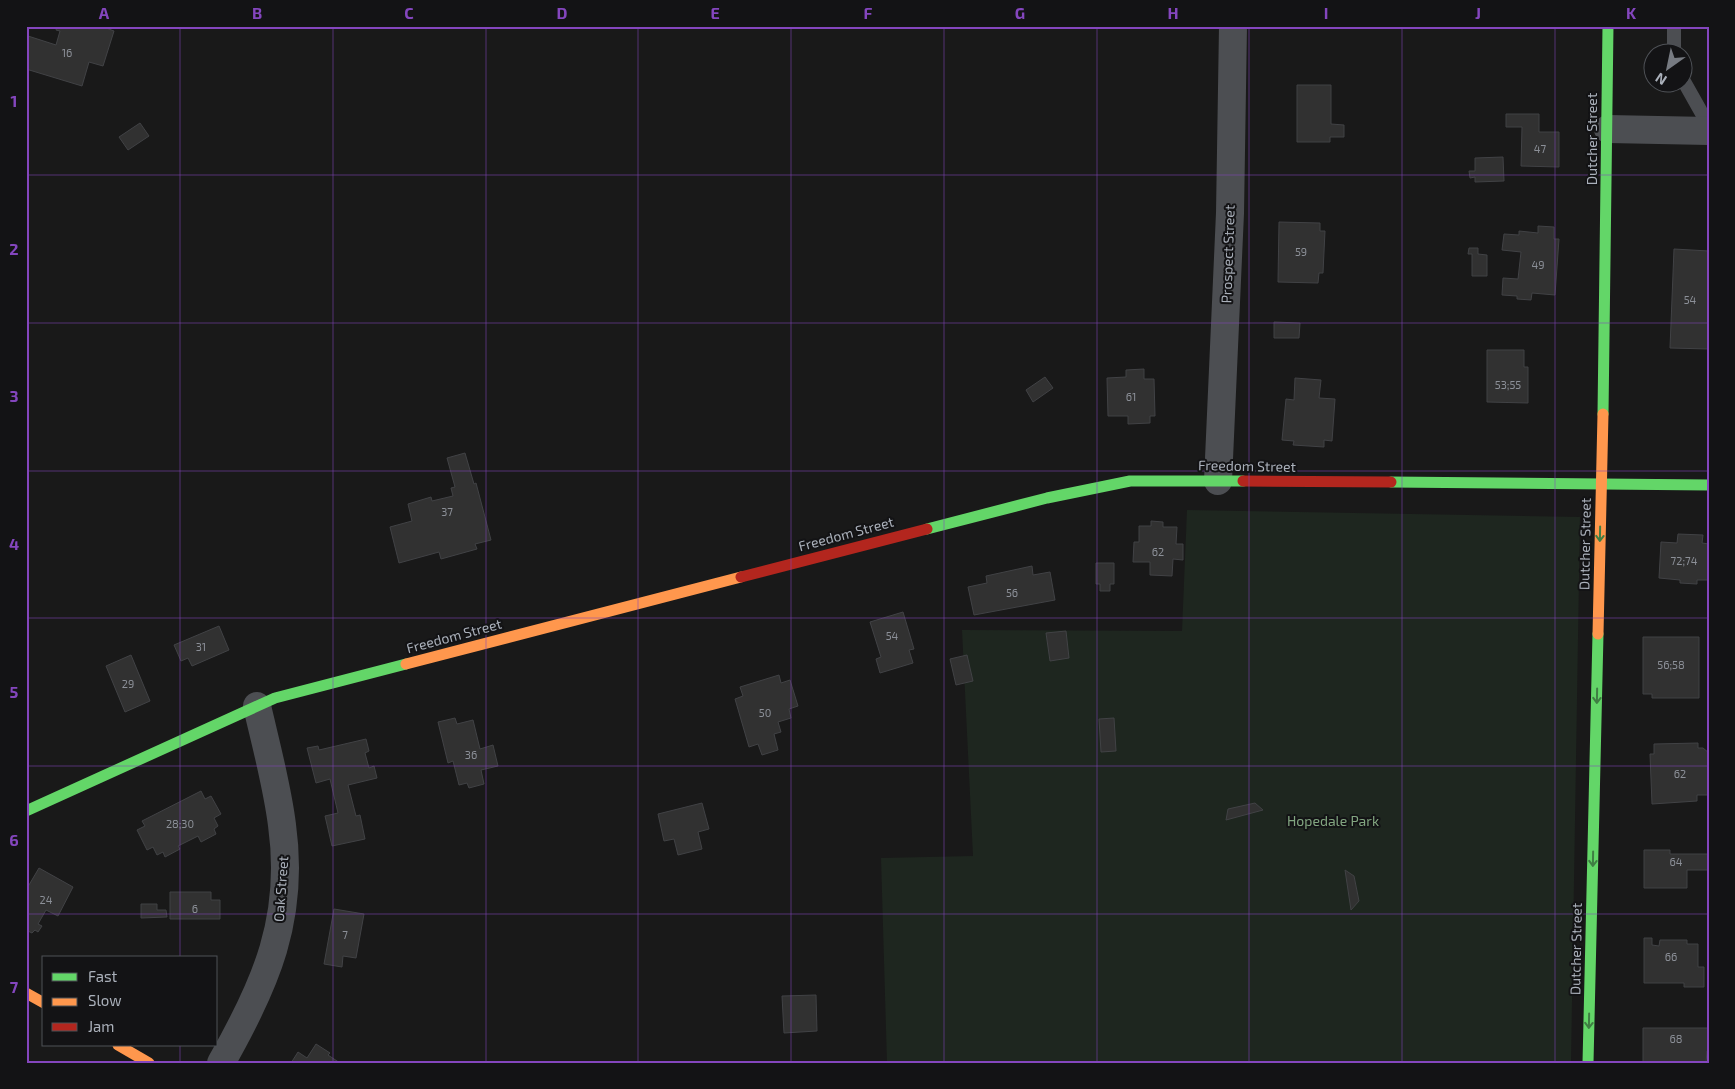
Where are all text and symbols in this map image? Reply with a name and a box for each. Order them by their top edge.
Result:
text: A [99,3,110,22]
text: B [252,3,262,22]
text: C [404,3,414,22]
text: D [557,3,568,22]
text: E [710,3,720,22]
text: F [864,3,873,22]
text: G [1015,3,1025,22]
text: H [1167,3,1179,22]
text: I [1324,3,1328,22]
text: J [1475,3,1481,22]
text: K [1626,3,1637,22]
north arrow [1642,42,1692,92]
house number: 16 [62,46,72,59]
text: N [1652,69,1670,89]
text: 1 [11,91,17,110]
street label: Dutcher Street [1583,93,1600,185]
house number: 47 [1534,142,1547,155]
street label: Prospect Street [1217,204,1238,304]
text: 2 [9,239,19,258]
house number: 59 [1295,245,1307,258]
house number: 49 [1531,258,1545,271]
house number: 54 [1684,293,1697,306]
house number: 53;55 [1495,378,1521,391]
text: 3 [9,386,19,405]
house number: 61 [1126,390,1136,403]
street label: Freedom Street [1198,456,1296,475]
street label: Dutcher Street [1575,498,1594,590]
house number: 37 [441,505,453,518]
street label: Freedom Street [796,513,895,554]
one-way arrow [1596,525,1605,541]
text: 4 [9,534,19,553]
house number: 62 [1152,545,1164,558]
house number: 72;74 [1671,554,1698,567]
house number: 56 [1006,586,1018,599]
street label: Freedom Street [404,615,503,656]
house number: 54 [886,629,899,642]
house number: 31 [196,640,206,653]
house number: 56;58 [1657,658,1685,671]
house number: 29 [122,677,134,690]
text: 5 [10,682,19,701]
one-way arrow [1592,688,1602,704]
house number: 50 [759,706,771,719]
house number: 36 [465,748,477,761]
house number: 62 [1674,767,1686,780]
park label: Hopedale Park [1287,812,1379,829]
house number: 28;30 [166,817,194,830]
text: 6 [9,830,19,849]
one-way arrow [1588,850,1598,866]
street label: Oak Street [270,855,291,923]
house number: 64 [1669,855,1683,868]
house number: 24 [40,893,53,906]
house number: 6 [192,902,198,915]
street label: Dutcher Street [1566,903,1585,995]
house number: 7 [342,928,348,941]
house number: 66 [1665,950,1677,963]
legend [42,956,218,1046]
text: Fast [88,967,118,985]
text: 7 [10,977,19,996]
text: Slow [88,991,122,1009]
one-way arrow [1584,1012,1594,1029]
text: Jam [88,1017,114,1035]
house number: 68 [1670,1032,1682,1045]

